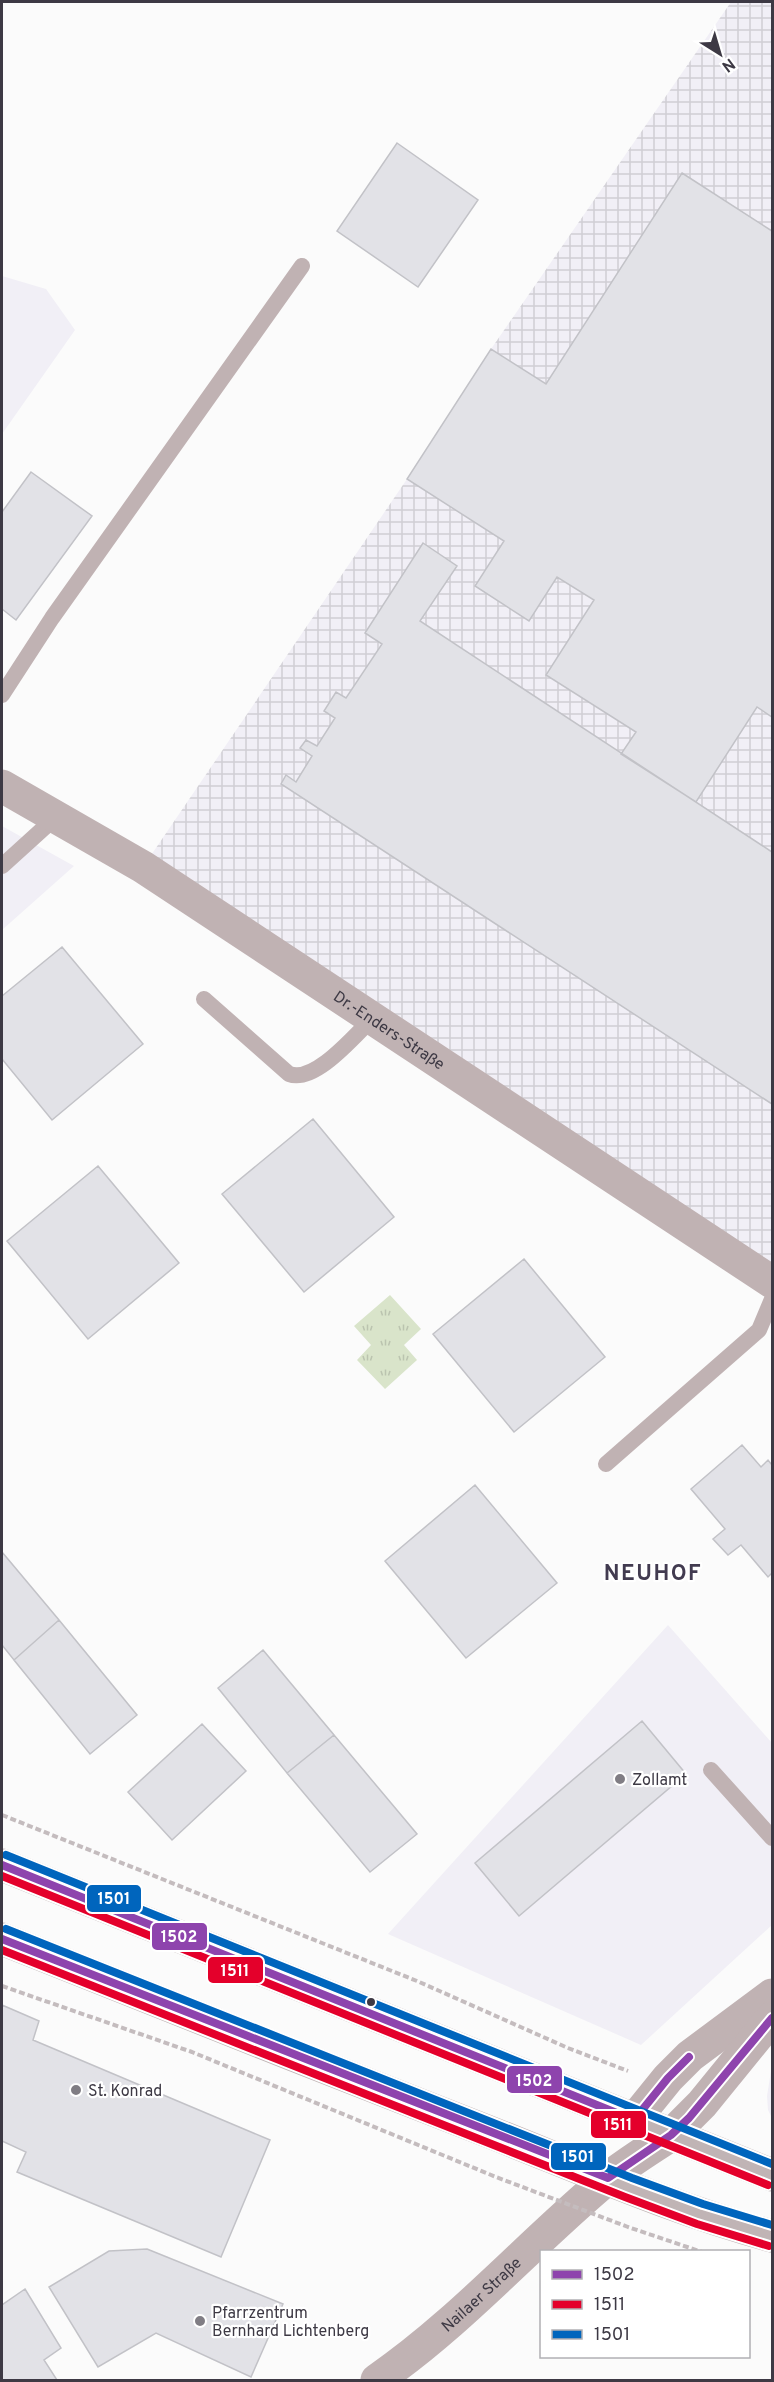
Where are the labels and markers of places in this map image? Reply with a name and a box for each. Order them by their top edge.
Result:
place label: Zollamt [632,1771,687,1791]
marker: Zollamt [613,1772,627,1786]
unlabelled marker [365,1996,377,2008]
place label: St. Konrad [88,2082,162,2102]
marker: St. Konrad [69,2083,83,2097]
place label: Pfarrzentrum Bernhard Lichtenberg [212,2304,369,2342]
marker: Pfarrzentrum Bernhard Lichtenberg [193,2314,207,2328]

